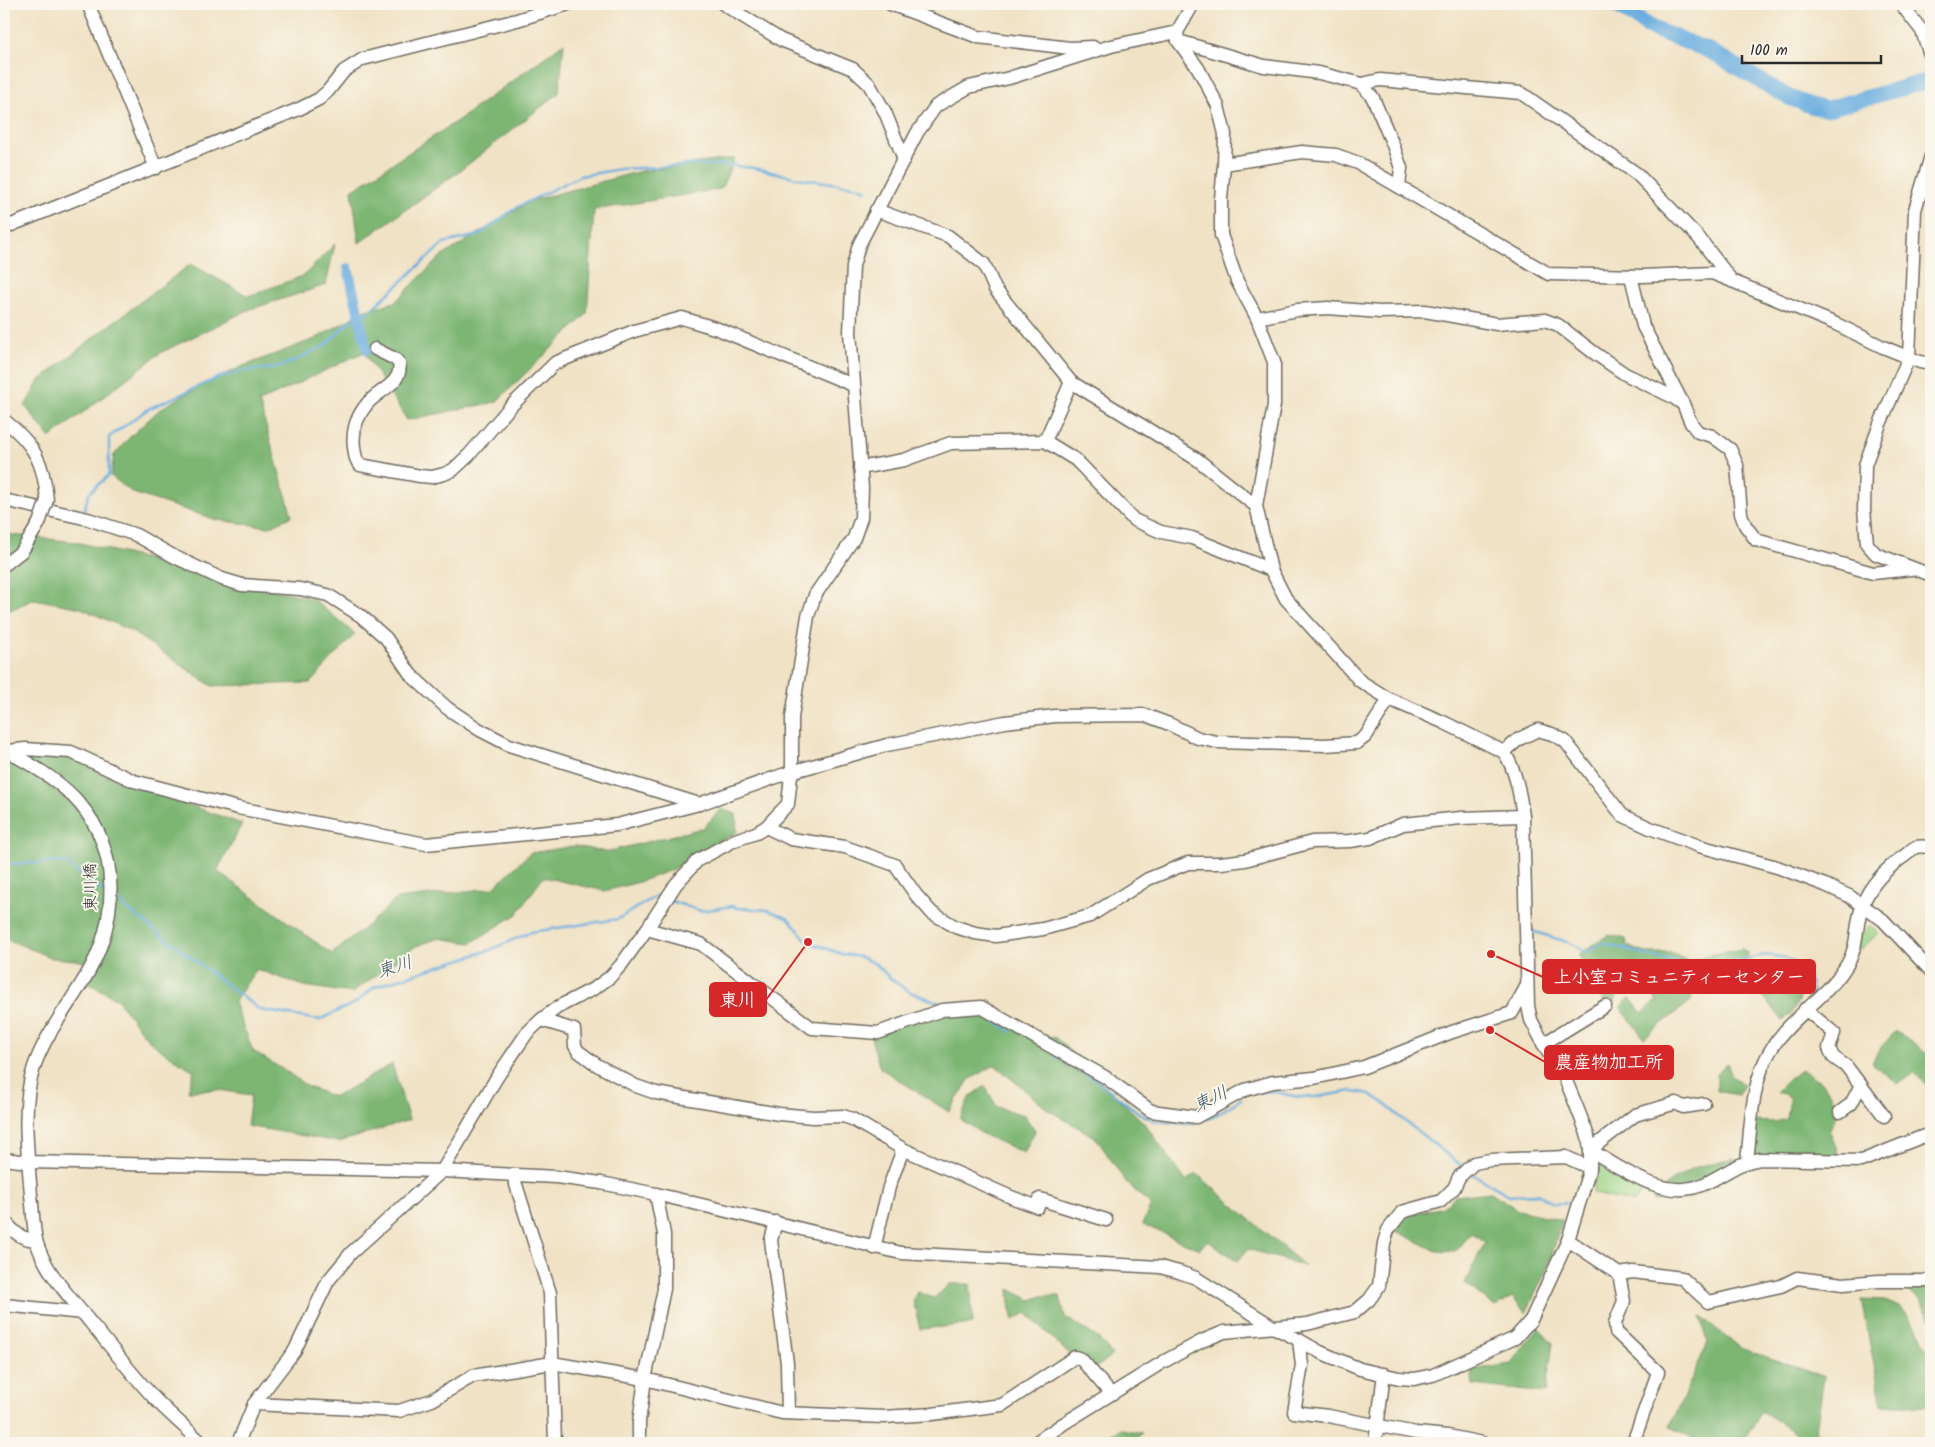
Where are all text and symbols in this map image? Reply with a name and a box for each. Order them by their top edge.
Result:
scale bar [1742,32,1881,64]
text: 100 m [1750,39,1788,63]
street label: 東川橋 [78,863,104,911]
water label: 東川 [373,949,417,987]
callout: 上小室コミュニティーセンター [1543,960,1815,993]
text: 上小室コミュニティーセンター [1554,964,1804,993]
callout: 東川 [710,983,766,1016]
text: 東川 [720,987,756,1016]
callout: 農産物加工所 [1545,1046,1673,1079]
text: 農産物加工所 [1555,1049,1663,1078]
water label: 東川 [1188,1079,1234,1121]

